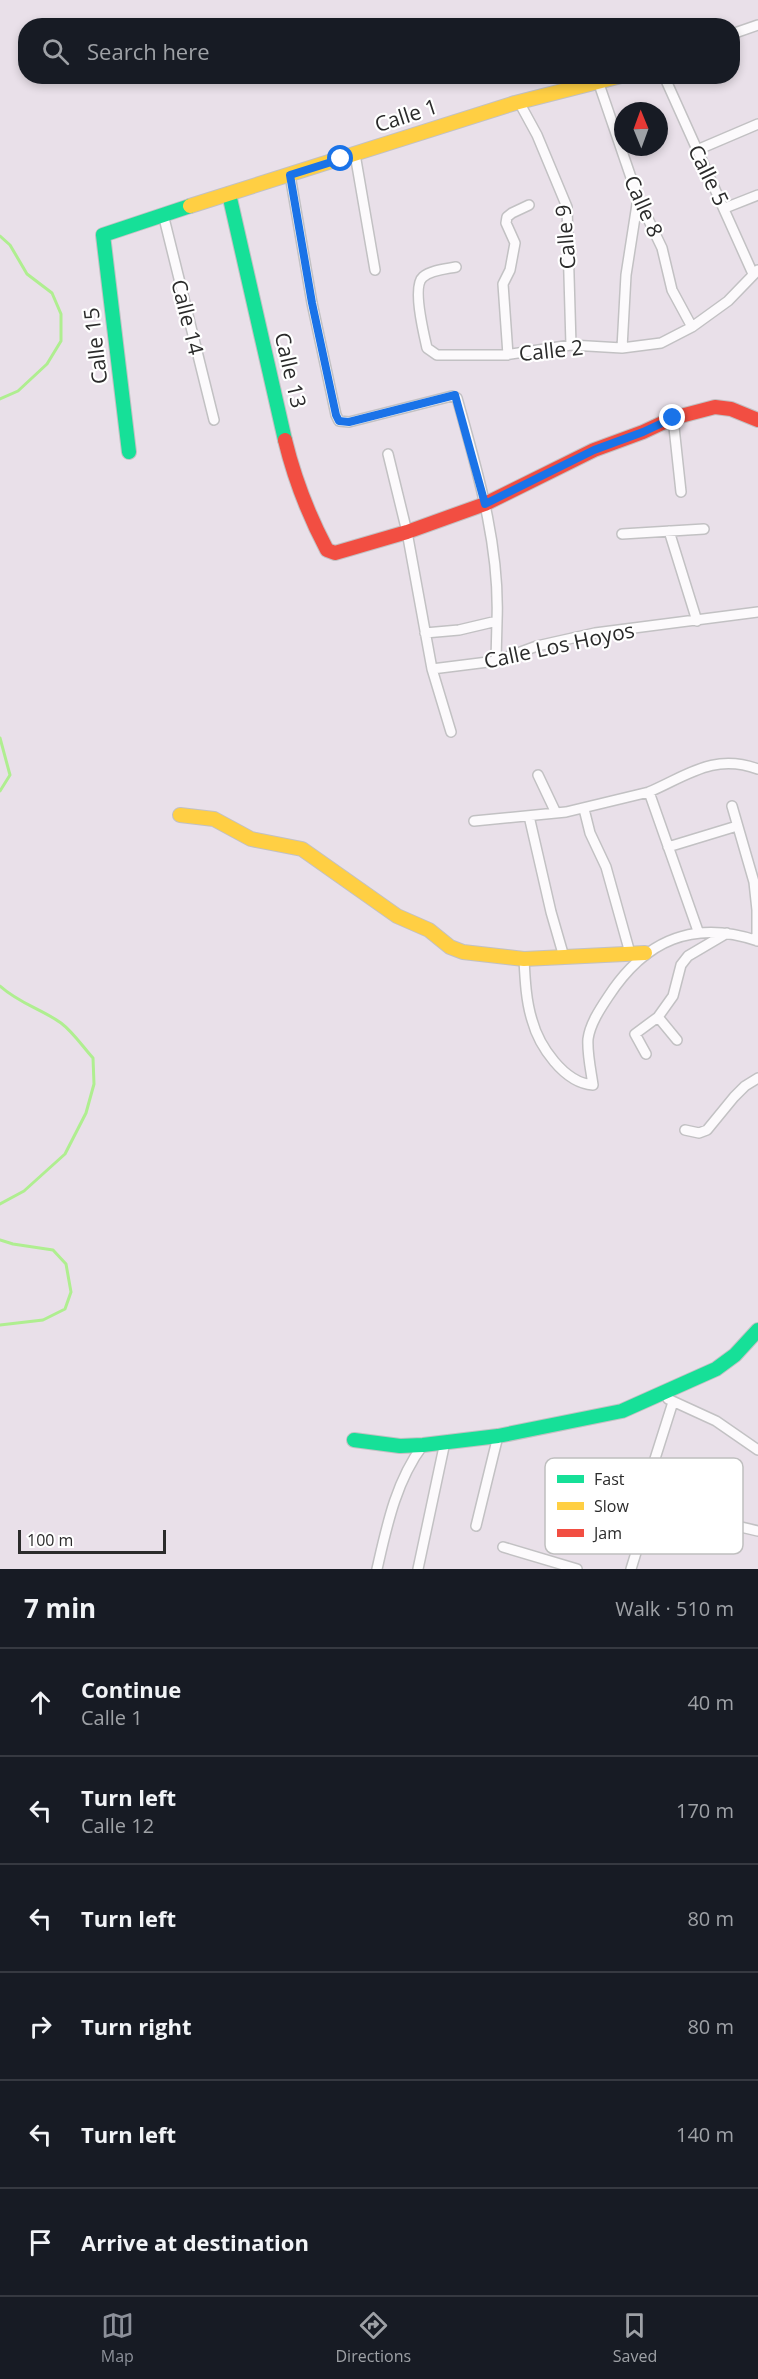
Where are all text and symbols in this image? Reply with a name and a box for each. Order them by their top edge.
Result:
search box [18,18,740,84]
icon: search [39,35,72,68]
text: Search here [87,36,210,66]
street label: Calle 1 [371,92,441,138]
north arrow [614,102,668,156]
street label: Calle 5 [682,140,736,210]
route start [327,145,353,171]
street label: Calle 8 [618,171,670,241]
street label: Calle 9 [548,204,582,270]
street label: Calle 14 [165,276,211,358]
street label: Calle 15 [76,306,114,386]
street label: Calle 13 [269,329,313,411]
street label: Calle 2 [517,333,585,367]
route end [659,404,685,430]
street label: Calle Los Hoyos [481,615,637,675]
legend [545,1458,743,1554]
text: Fast [594,1468,625,1490]
text: Slow [594,1495,629,1517]
text: Jam [592,1522,622,1544]
scale bar [18,1527,166,1554]
text: 100 m [27,1529,73,1551]
text: 7 min [24,1590,96,1626]
text: Walk · 510 m [615,1595,734,1622]
text: Continue [81,1674,181,1704]
icon: ahead [24,1686,57,1719]
text: 40 m [687,1689,734,1716]
text: Calle 1 [81,1704,143,1731]
text: Turn left [81,1782,176,1812]
icon: left [24,1794,57,1827]
text: 170 m [676,1797,734,1824]
text: Calle 12 [81,1812,154,1839]
icon: left [24,1902,57,1935]
text: Turn left [81,1903,176,1933]
text: 80 m [687,1905,734,1932]
icon: right [24,2010,57,2043]
text: Turn right [81,2011,192,2041]
text: 80 m [687,2013,734,2040]
icon: left [24,2118,57,2151]
text: Turn left [81,2119,176,2149]
text: 140 m [676,2121,734,2148]
icon: arrive [24,2226,57,2259]
text: Arrive at destination [81,2227,309,2257]
tab: Map [101,2309,134,2367]
tab: Directions [335,2309,411,2367]
tab: Saved [613,2309,657,2367]

